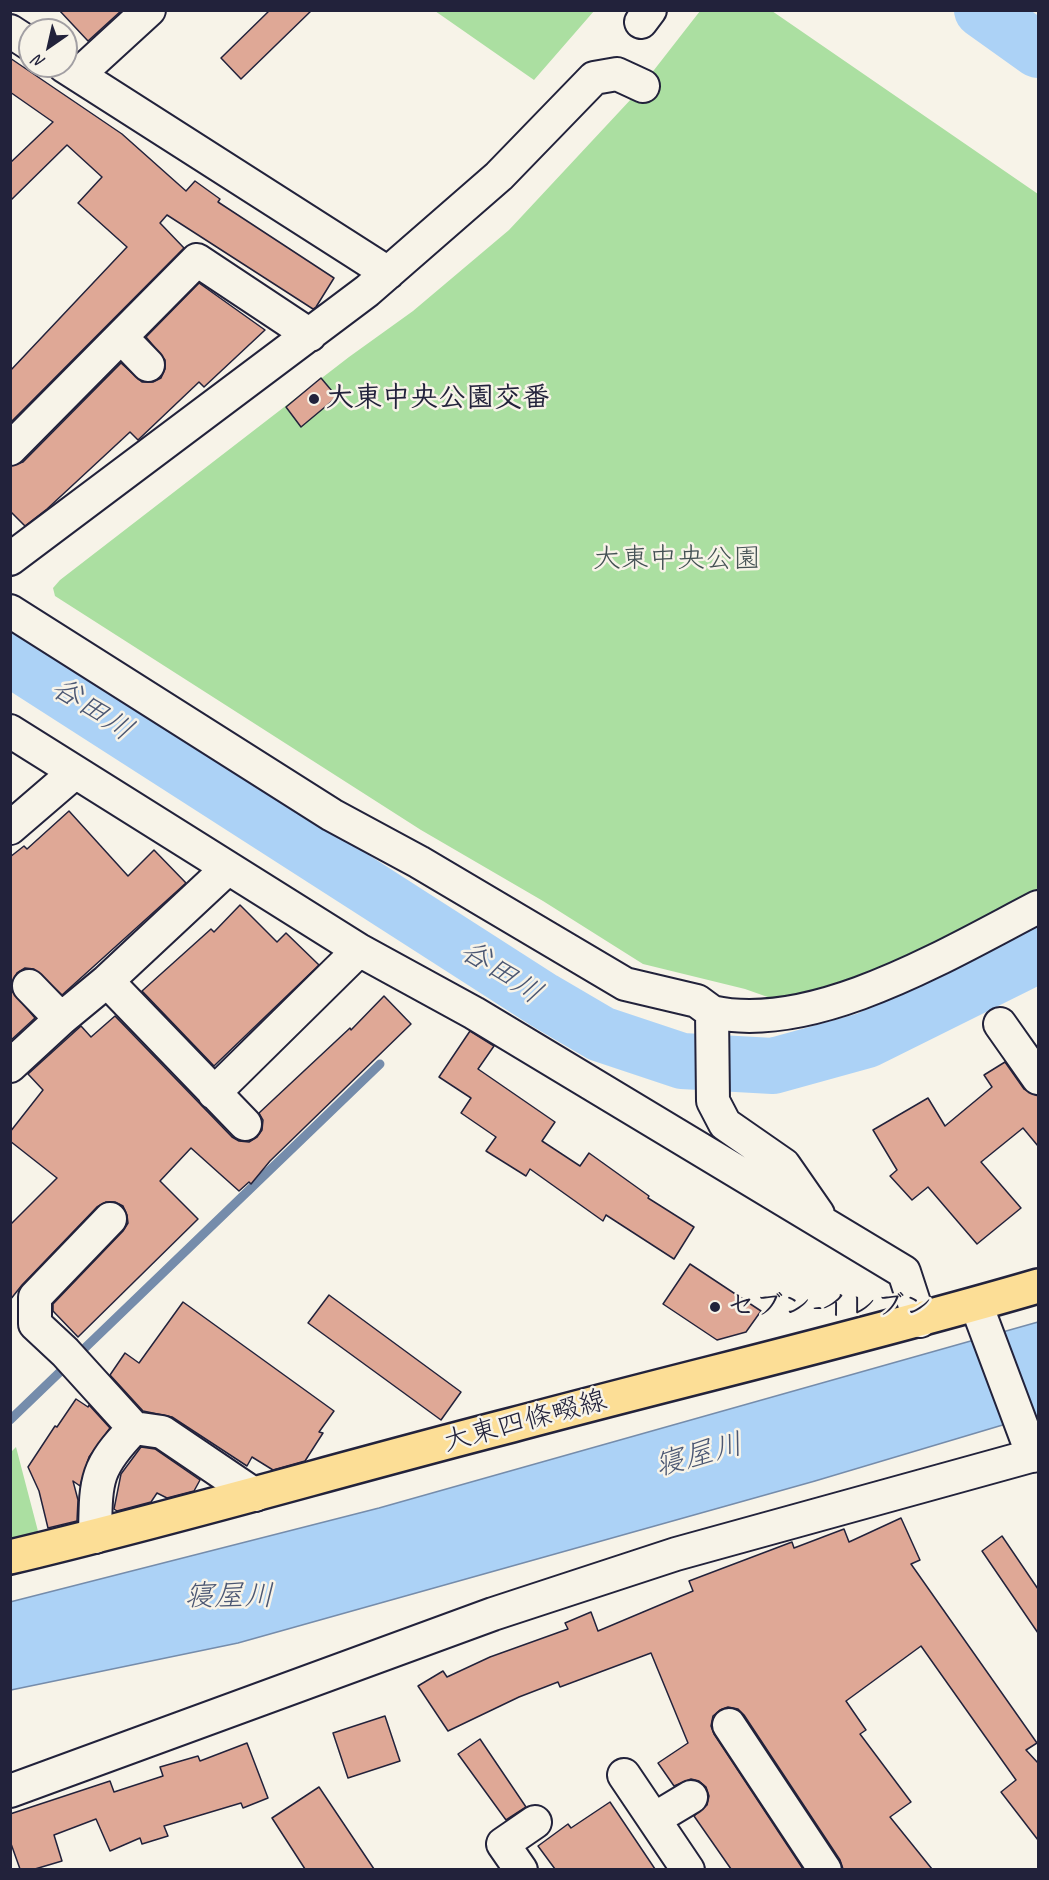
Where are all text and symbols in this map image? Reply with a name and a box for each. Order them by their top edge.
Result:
north arrow [18,18,78,78]
text: N [29,50,49,72]
place label: 大東中央公園交番 [326,382,550,416]
marker: 大東中央公園交番 [307,392,321,406]
park label: 大東中央公園 [593,543,761,577]
water label: 谷田川 [44,670,140,750]
water label: 谷田川 [453,933,549,1013]
place label: セブン-イレブン [727,1290,932,1324]
marker: セブン-イレブン [708,1300,722,1314]
street label: 大東四條畷線 [440,1384,610,1460]
water label: 寝屋川 [651,1427,747,1485]
water label: 寝屋川 [184,1579,274,1615]

